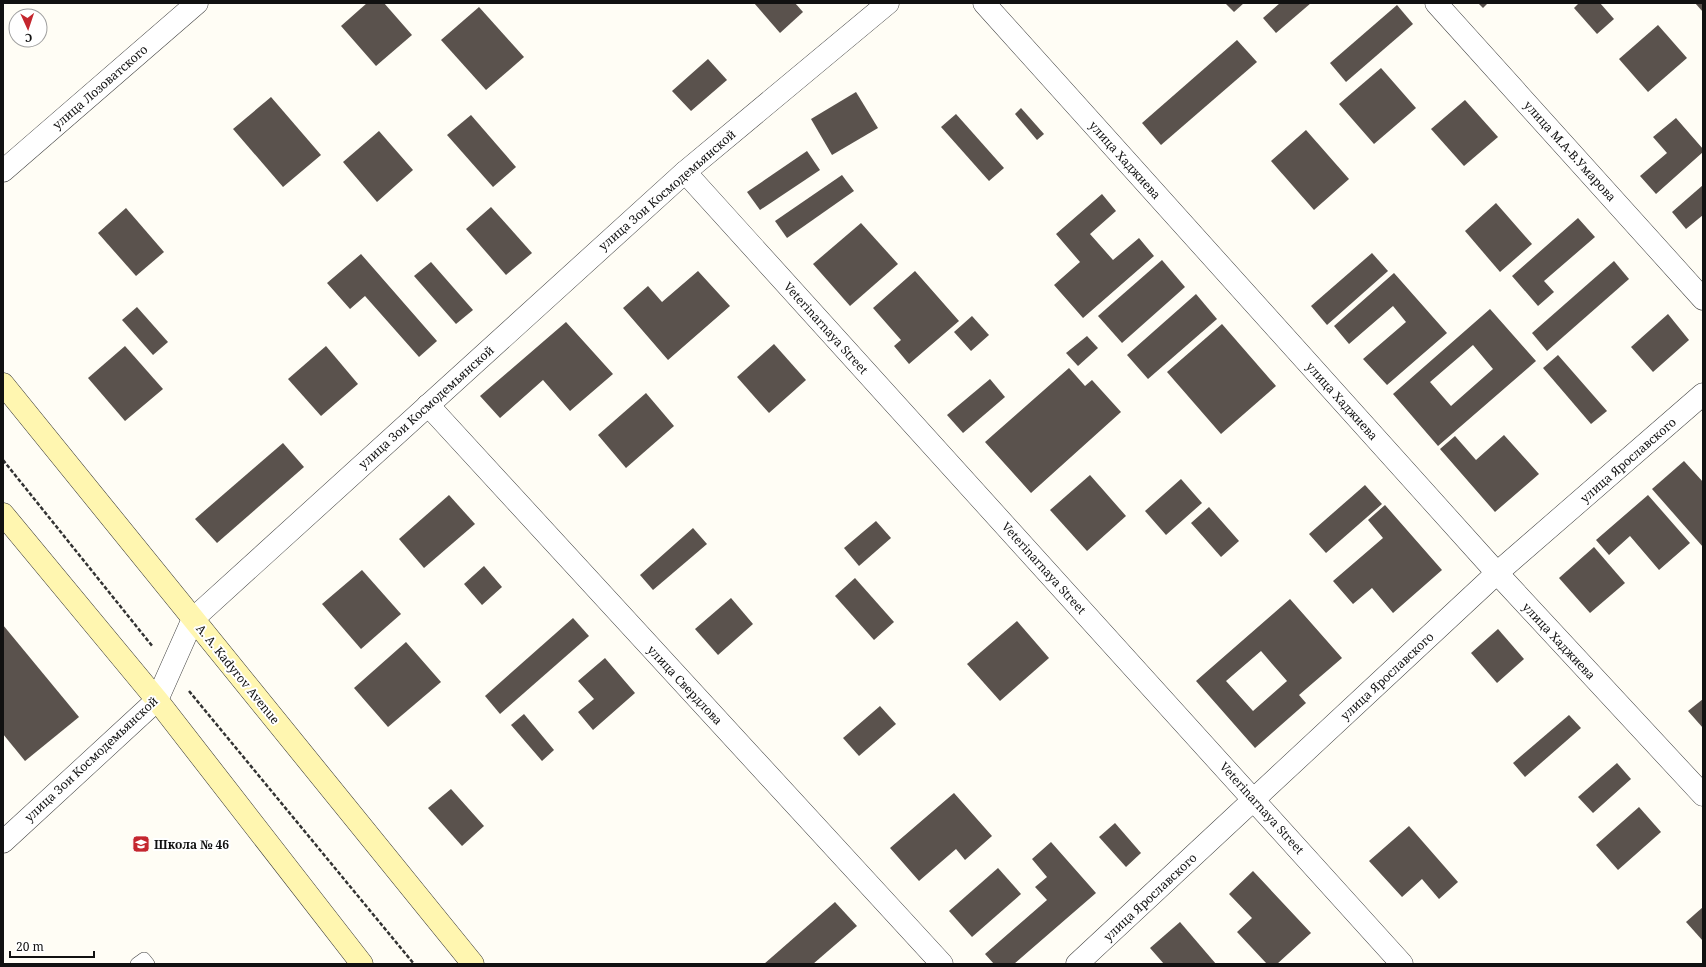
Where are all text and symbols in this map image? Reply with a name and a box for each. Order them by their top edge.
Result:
north arrow [8,8,48,48]
text: С [25,31,33,46]
street label: улица Лозоватского [49,41,151,133]
street label: улица М.А-В.Умарова [1520,97,1620,205]
street label: улица Хаджиева [1085,117,1165,203]
street label: улица Зои Космодемьянской [595,126,739,254]
street label: Veterinarnaya Street [780,278,872,378]
street label: улица Зои Космодемьянской [355,342,497,472]
street label: улица Хаджиева [1302,358,1382,444]
street label: улица Ярославского [1576,414,1680,506]
street label: Veterinarnaya Street [998,518,1090,618]
street label: улица Хаджиева [1519,599,1599,683]
street label: A. A. Kadyrov Avenue [192,620,284,728]
street label: улица Ярославского [1337,628,1437,724]
street label: улица Свердлова [644,641,727,729]
street label: улица Зои Космодемьянской [21,693,161,825]
street label: Veterinarnaya Street [1216,758,1308,858]
school or university icon: Школа № 46 [131,834,151,854]
place label: Школа № 46 [154,836,229,853]
street label: улица Ярославского [1100,849,1200,945]
scale bar [10,933,94,959]
text: 20 m [16,938,44,955]

